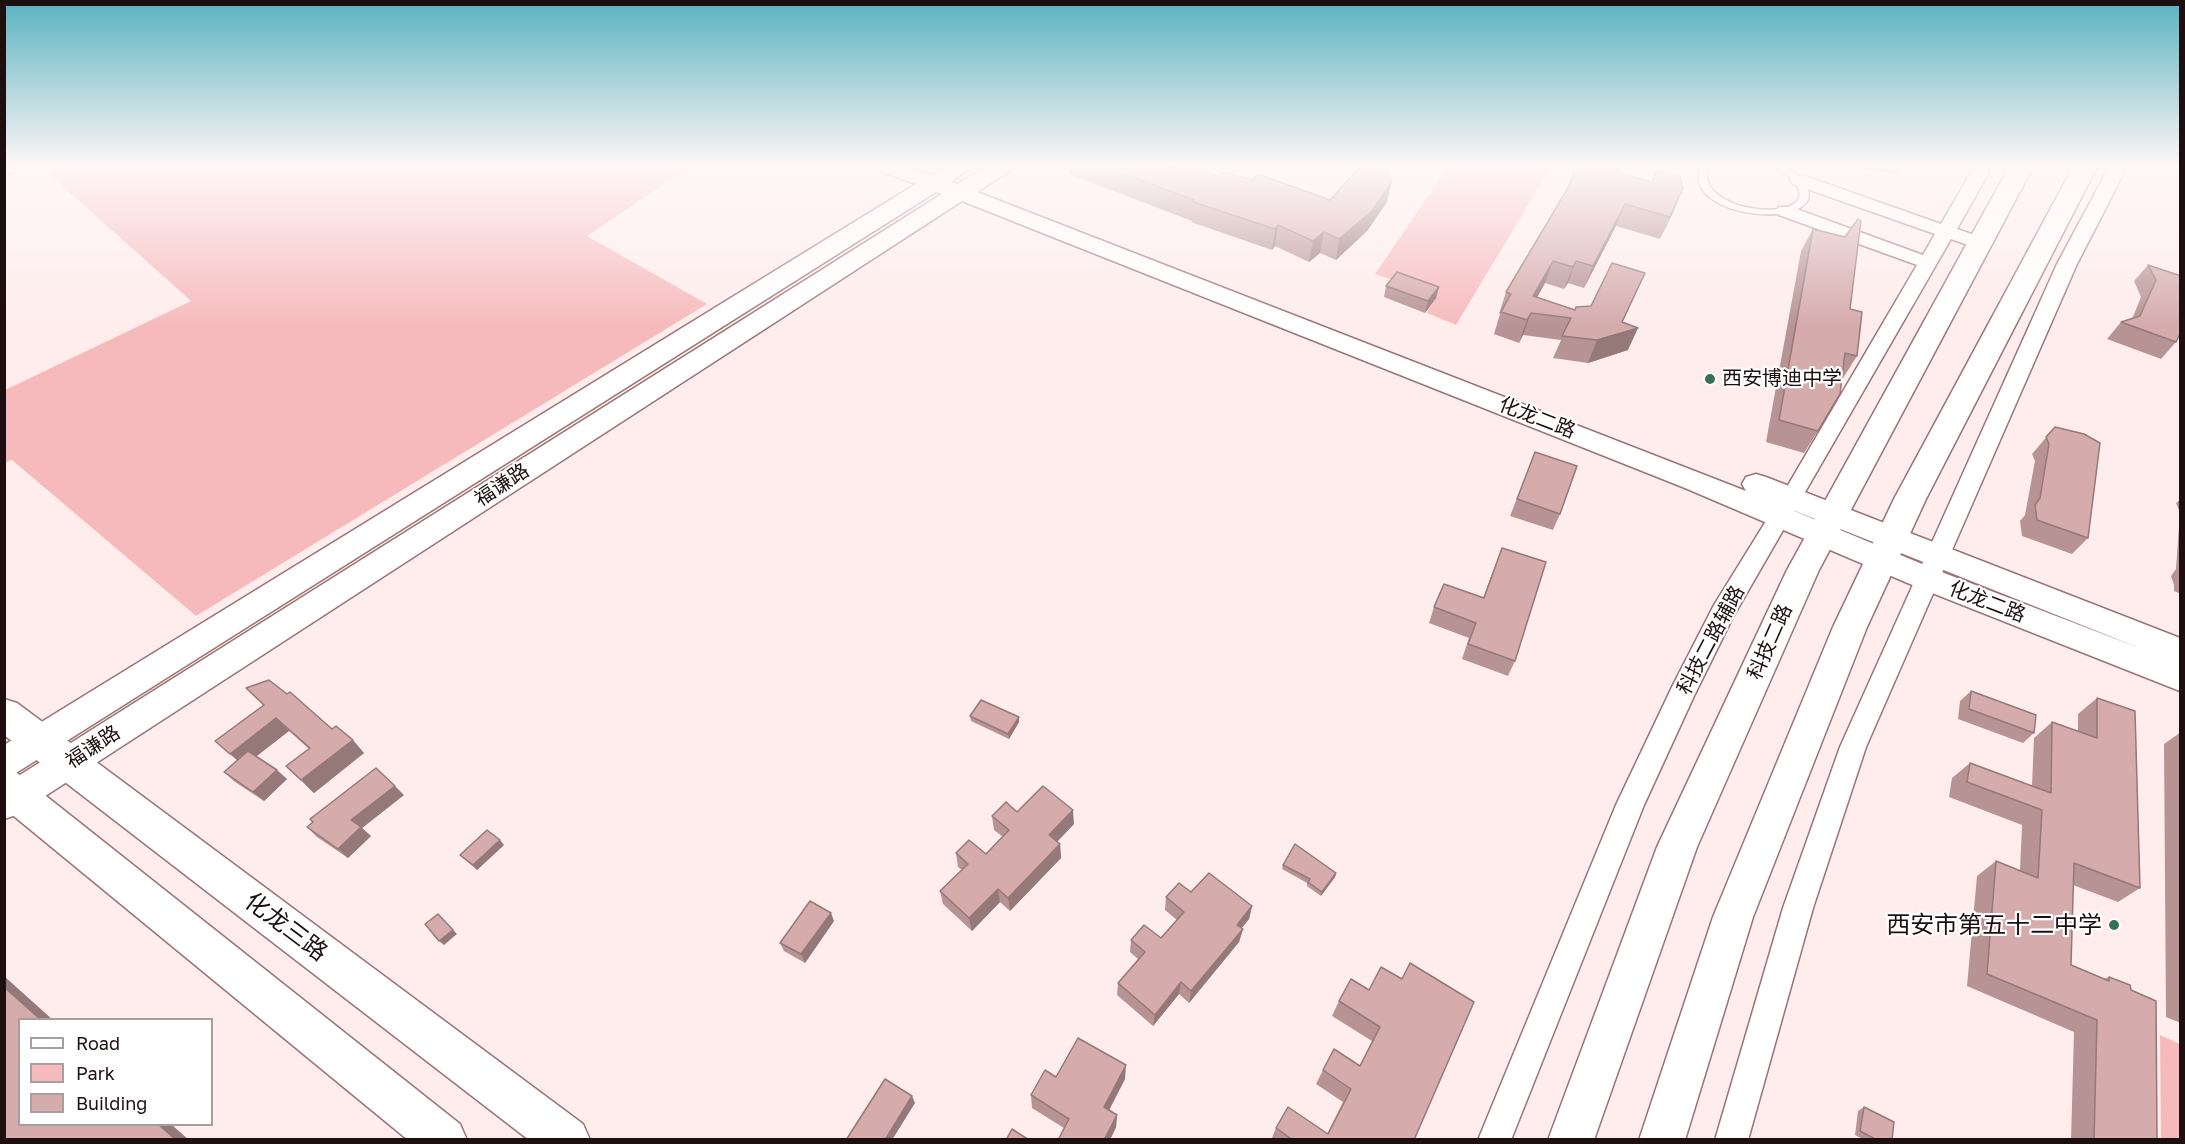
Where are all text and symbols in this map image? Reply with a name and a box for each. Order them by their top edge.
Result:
place label: 西安博迪中学 [1722,367,1842,391]
marker: 西安博迪中学 [1703,372,1717,386]
street label: 化龙二路 [1495,392,1579,444]
street label: 福谦路 [470,459,534,511]
street label: 化龙二路 [1945,576,2029,628]
street label: 科技二路辅路 [1672,581,1750,699]
street label: 科技二路 [1743,601,1797,683]
street label: 福谦路 [61,721,125,773]
street label: 化龙三路 [239,887,333,967]
place label: 西安市第五十二中学 [1886,911,2102,939]
marker: 西安市第五十二中学 [2107,918,2121,932]
legend [18,1018,213,1126]
text: Road [76,1032,120,1054]
text: Park [76,1062,115,1084]
text: Building [76,1092,147,1114]

